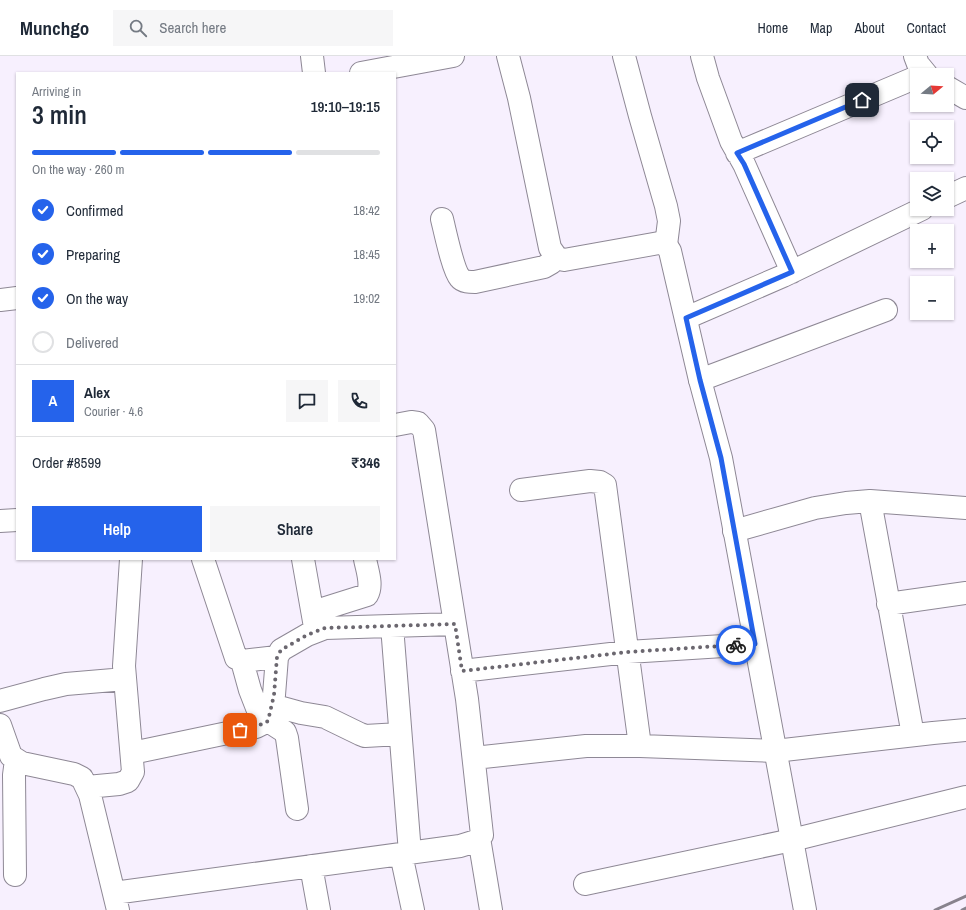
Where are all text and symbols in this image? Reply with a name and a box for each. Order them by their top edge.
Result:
search box [113,10,393,46]
text: Munchgo [20,15,89,41]
icon: search [127,17,149,39]
text: Search here [159,17,226,38]
text: Home [757,19,788,37]
text: Map [810,19,832,37]
text: About [854,19,884,37]
text: Contact [906,19,946,37]
north arrow [910,68,954,112]
map controls [910,68,954,320]
text: Arriving in [32,83,81,100]
pin [845,83,879,117]
icon: home [851,89,873,111]
text: 19:10–19:15 [311,96,380,117]
text: 3 min [32,97,87,132]
button: locate [910,120,954,164]
text: On the way · 260 m [32,161,124,178]
button: layers [910,172,954,216]
icon: check [32,199,54,221]
text: Confirmed [66,200,123,221]
text: 18:42 [353,202,380,219]
button: + [910,224,954,268]
icon: check [32,243,54,265]
text: Preparing [66,244,120,265]
text: 18:45 [353,246,380,263]
button: − [910,276,954,320]
icon: check [32,287,54,309]
text: On the way [66,288,128,309]
text: 19:02 [353,290,380,307]
text: Delivered [66,332,119,353]
button: chat [286,380,328,422]
button: phone [338,380,380,422]
text: Alex [84,382,110,403]
text: A [49,390,57,411]
text: Courier · 4.6 [84,403,143,420]
text: Order #8599 [32,452,101,473]
text: ₹346 [351,452,380,473]
button: Help [32,506,202,552]
button: Share [210,506,380,552]
courier [716,625,756,665]
icon: bike [725,634,747,656]
pin [223,713,257,747]
icon: bag [229,719,251,741]

